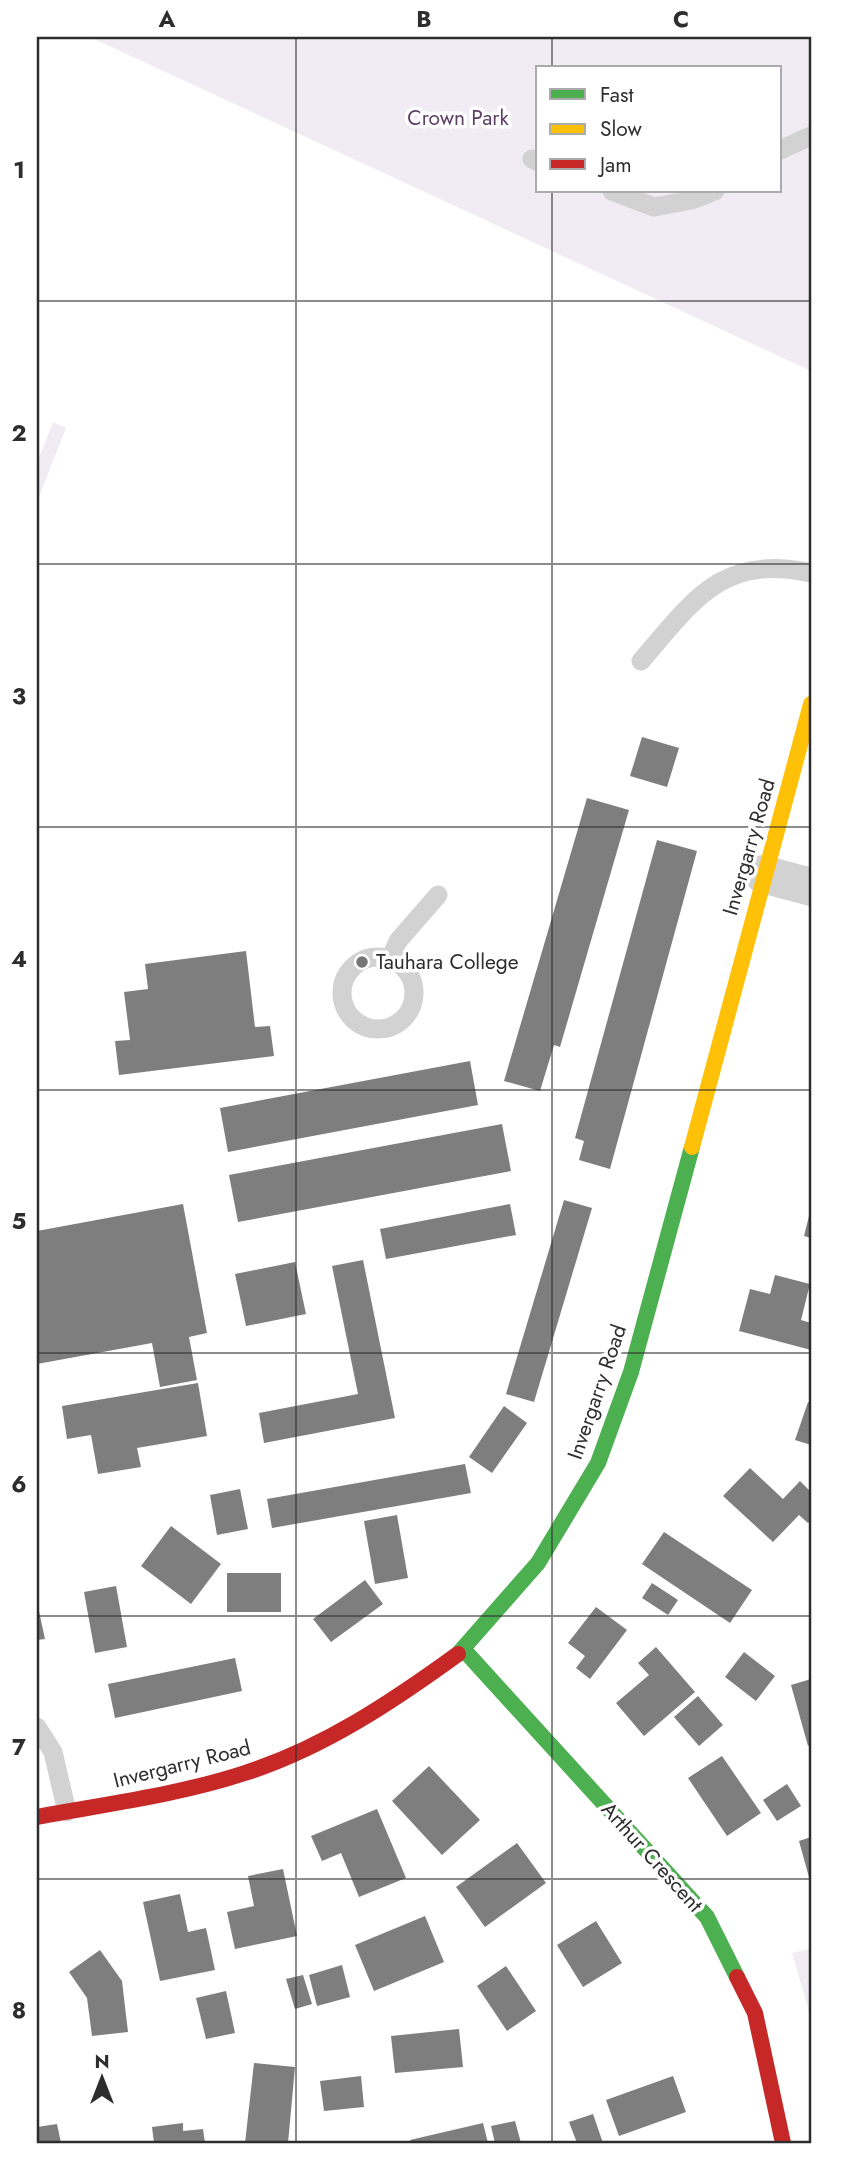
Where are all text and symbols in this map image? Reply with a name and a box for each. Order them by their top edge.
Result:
text: A [158,2,176,36]
text: B [416,2,432,36]
text: C [673,2,689,36]
legend [536,66,782,192]
text: Fast [600,80,633,110]
park label: Crown Park [407,103,509,133]
text: Slow [600,114,642,144]
text: Jam [597,150,632,180]
text: 1 [13,153,25,187]
text: 2 [11,416,27,450]
text: 3 [12,679,26,713]
street label: Invergarry Road [715,775,783,919]
text: 4 [11,942,27,976]
place label: Tauhara College [376,947,519,977]
marker: Tauhara College [354,954,370,970]
text: 5 [12,1204,26,1238]
street label: Invergarry Road [560,1321,634,1463]
text: 6 [11,1467,27,1501]
text: 7 [12,1730,26,1764]
street label: Invergarry Road [110,1732,254,1796]
street label: Arthur Crescent [594,1795,710,1919]
text: 8 [12,1993,26,2027]
north arrow [66,2044,136,2114]
text: N [94,2048,110,2075]

